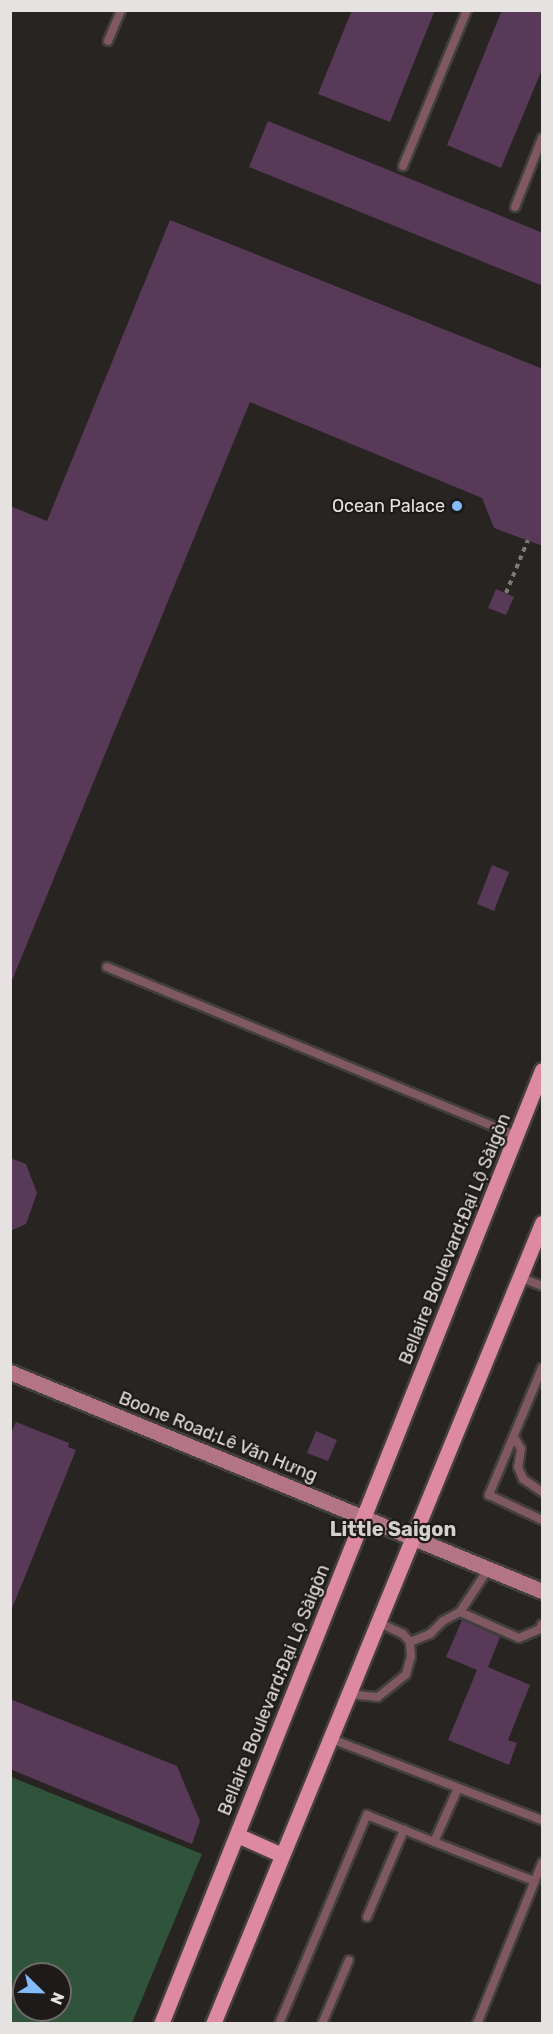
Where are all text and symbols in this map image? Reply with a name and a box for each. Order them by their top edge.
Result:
place label: Ocean Palace [332,495,445,517]
marker: Ocean Palace [450,499,464,513]
street label: Bellaire Boulevard;Đại Lộ Sàigòn [395,1110,515,1368]
street label: Boone Road;Lê Văn Hưng [115,1387,321,1487]
district label: Little Saigon [330,1517,456,1541]
street label: Bellaire Boulevard;Đại Lộ Sàigòn [214,1561,334,1819]
north arrow [12,1962,72,2022]
text: N [46,1989,68,2007]

